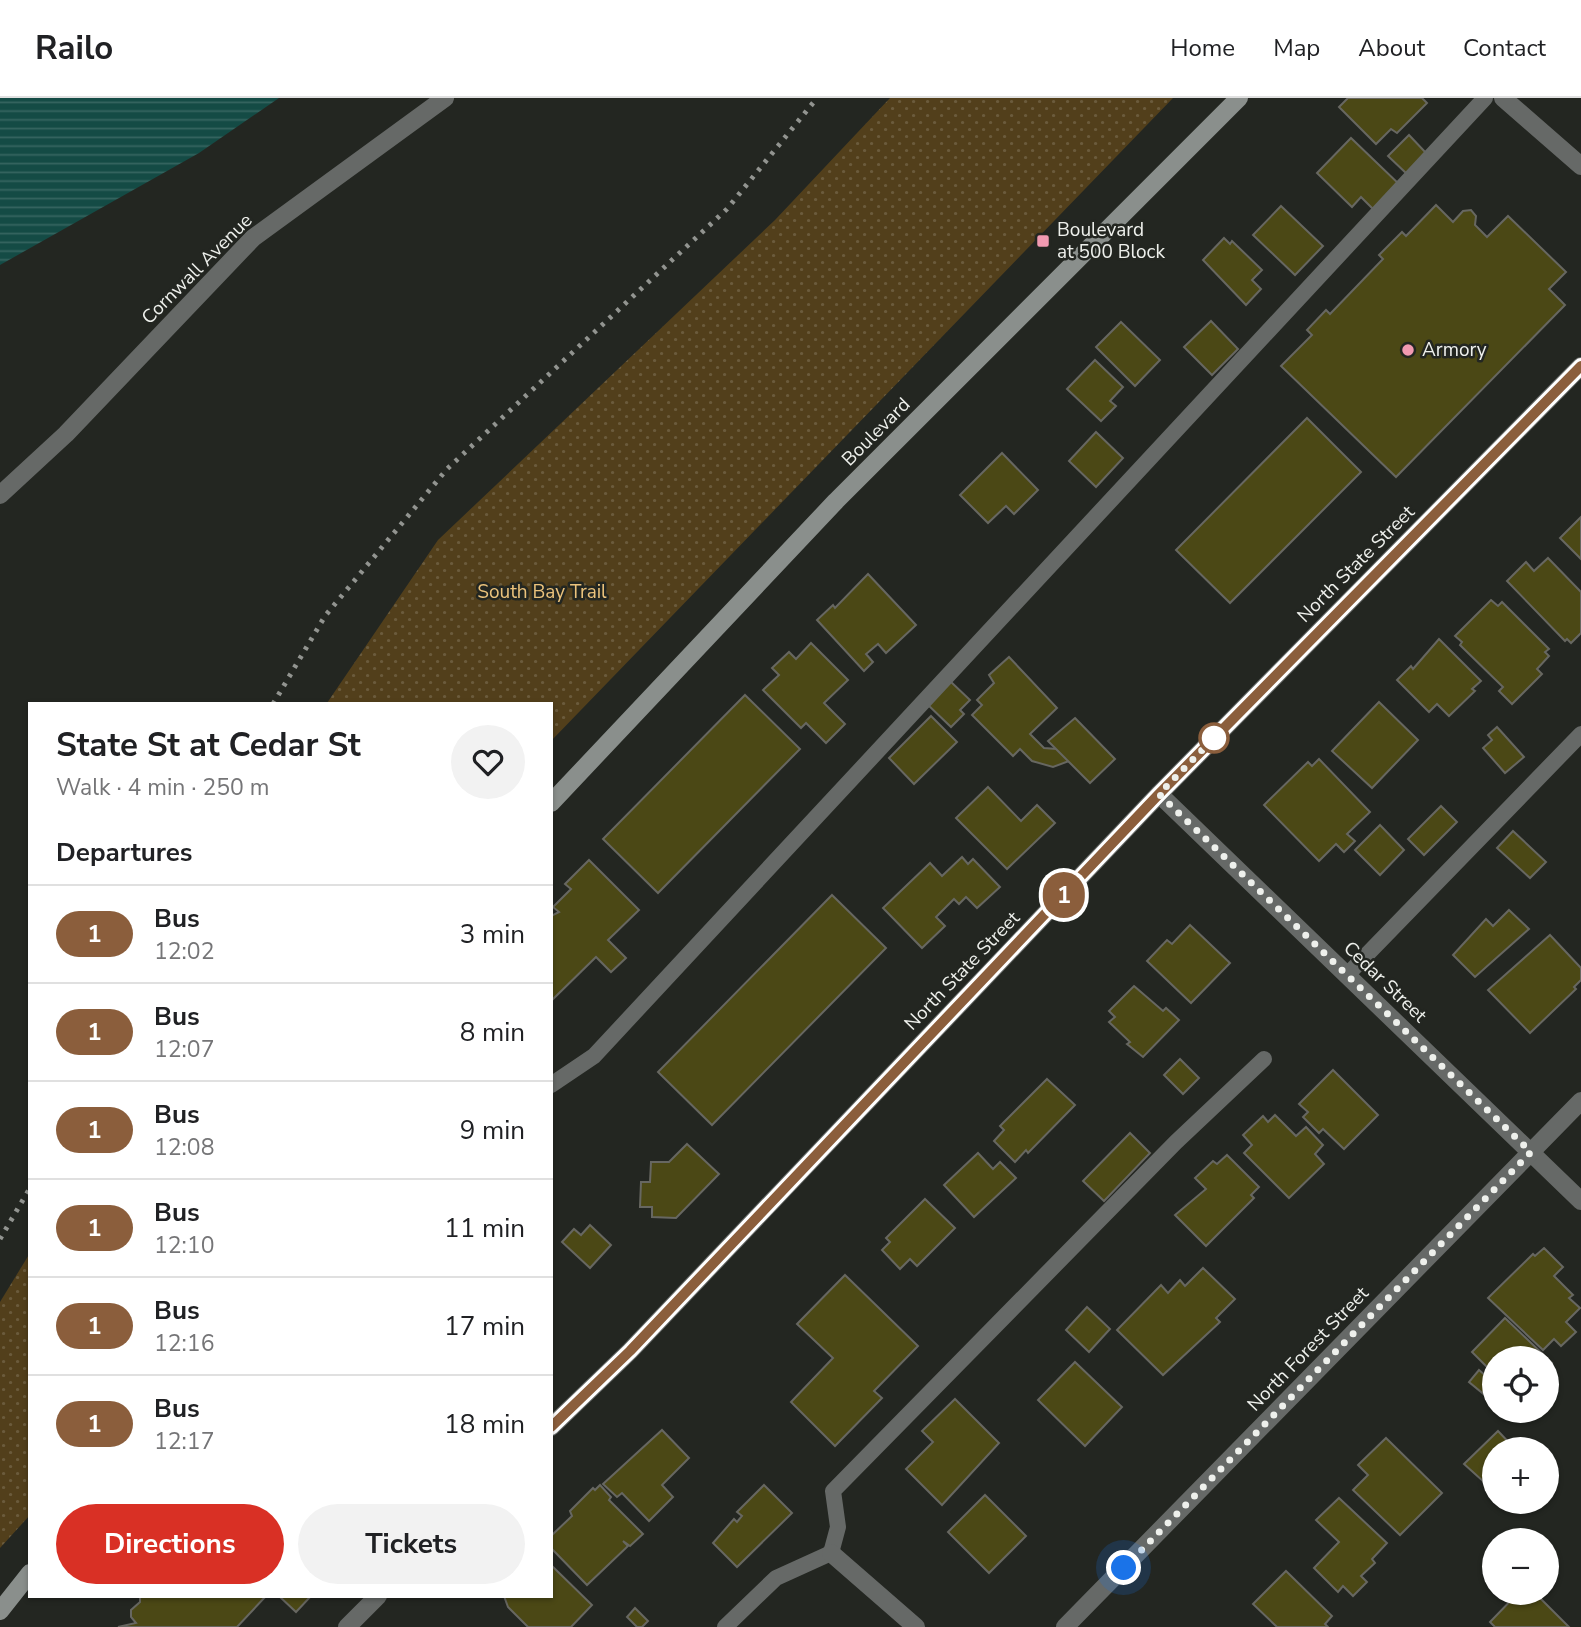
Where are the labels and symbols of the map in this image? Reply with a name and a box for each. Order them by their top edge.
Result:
street label: Cornwall Avenue [136,208,258,330]
place label: Boulevard at 500 Block [1057,217,1165,265]
marker: Boulevard at 500 Block [1035,233,1051,249]
place label: Armory [1422,337,1487,363]
marker: Armory [1400,342,1416,358]
street label: Boulevard [836,392,916,472]
street label: North State Street [1292,499,1421,628]
park label: South Bay Trail [477,579,607,605]
unlabelled marker [1199,723,1229,753]
line badge: 1 [1041,872,1087,918]
street label: North State Street [898,906,1026,1036]
street label: Cedar Street [1338,936,1433,1029]
street label: North Forest Street [1242,1281,1375,1417]
your location [1106,1550,1141,1585]

